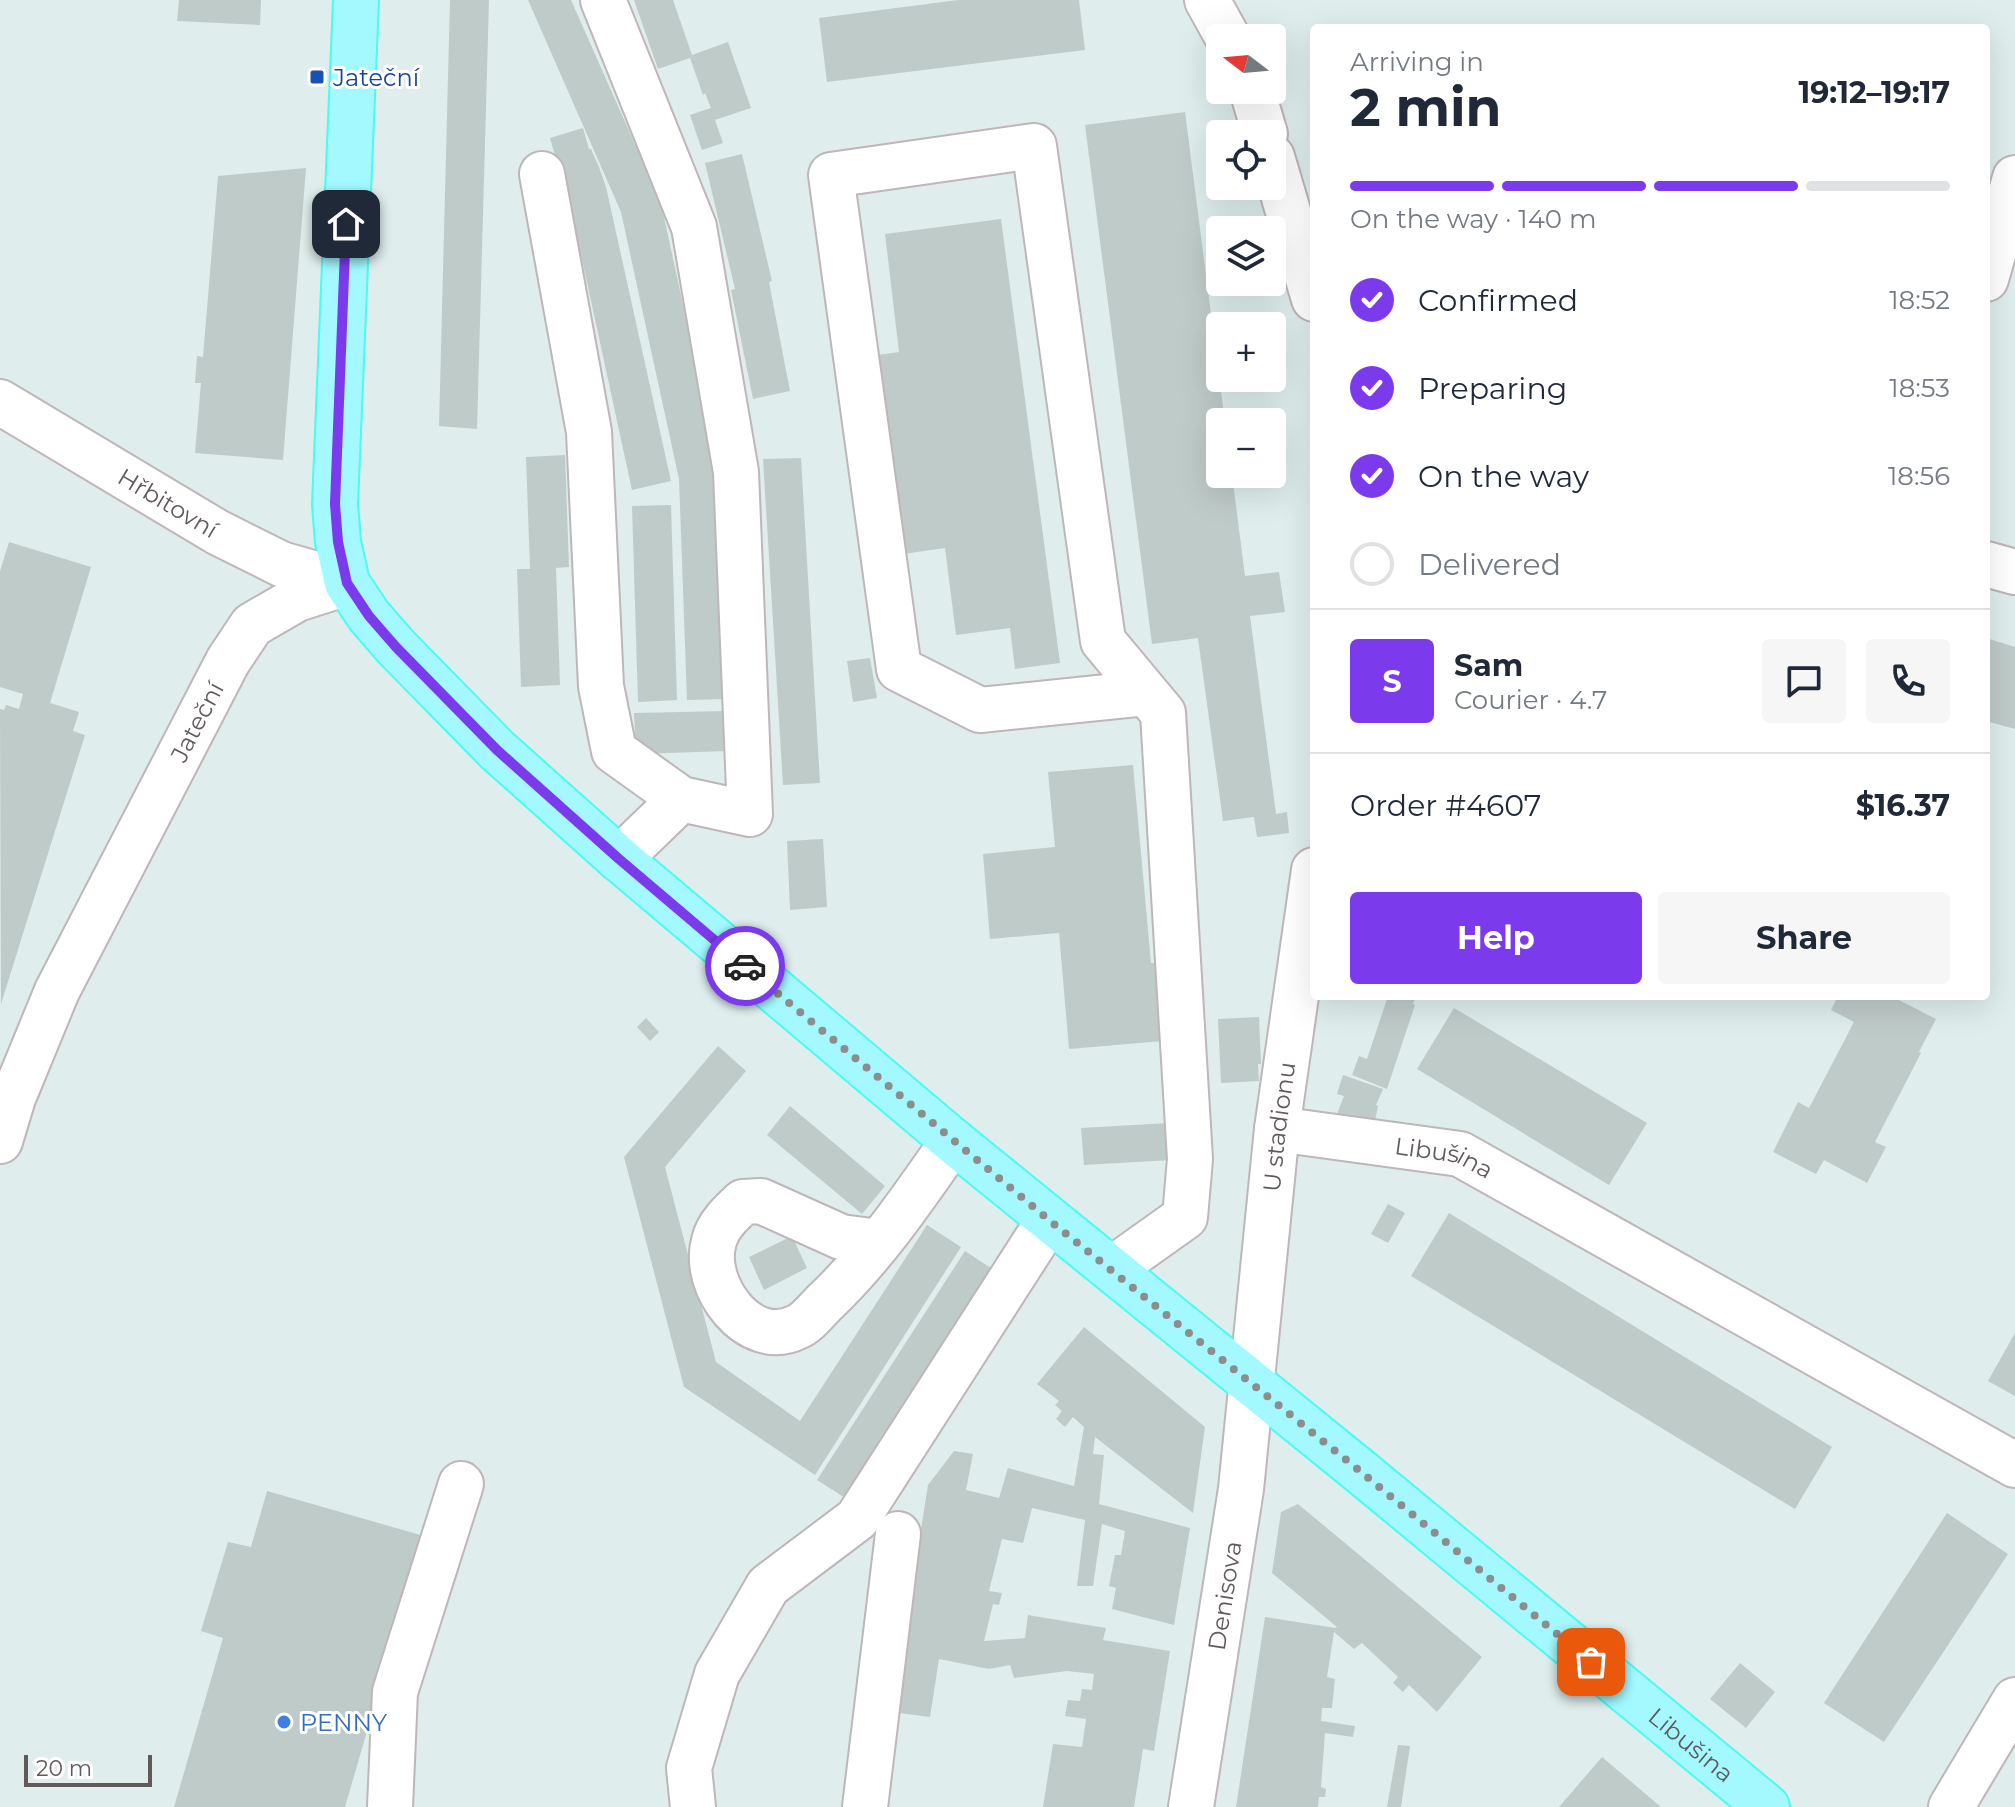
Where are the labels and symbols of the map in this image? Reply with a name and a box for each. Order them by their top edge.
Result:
north arrow [1206,24,1286,104]
place label: Jateční [332,63,421,92]
marker: Jateční [308,68,326,86]
pin [312,190,380,258]
street label: Hřbitovní [113,462,225,545]
street label: Jateční [163,675,230,767]
courier [705,926,785,1006]
street label: U stadionu [1256,1060,1301,1193]
street label: Libušina [1393,1131,1499,1184]
street label: Denisova [1201,1539,1247,1652]
pin [1557,1628,1625,1696]
street label: Libušina [1643,1701,1740,1788]
place label: PENNY [300,1708,388,1737]
marker: PENNY [275,1713,293,1731]
scale bar [24,1751,152,1787]

